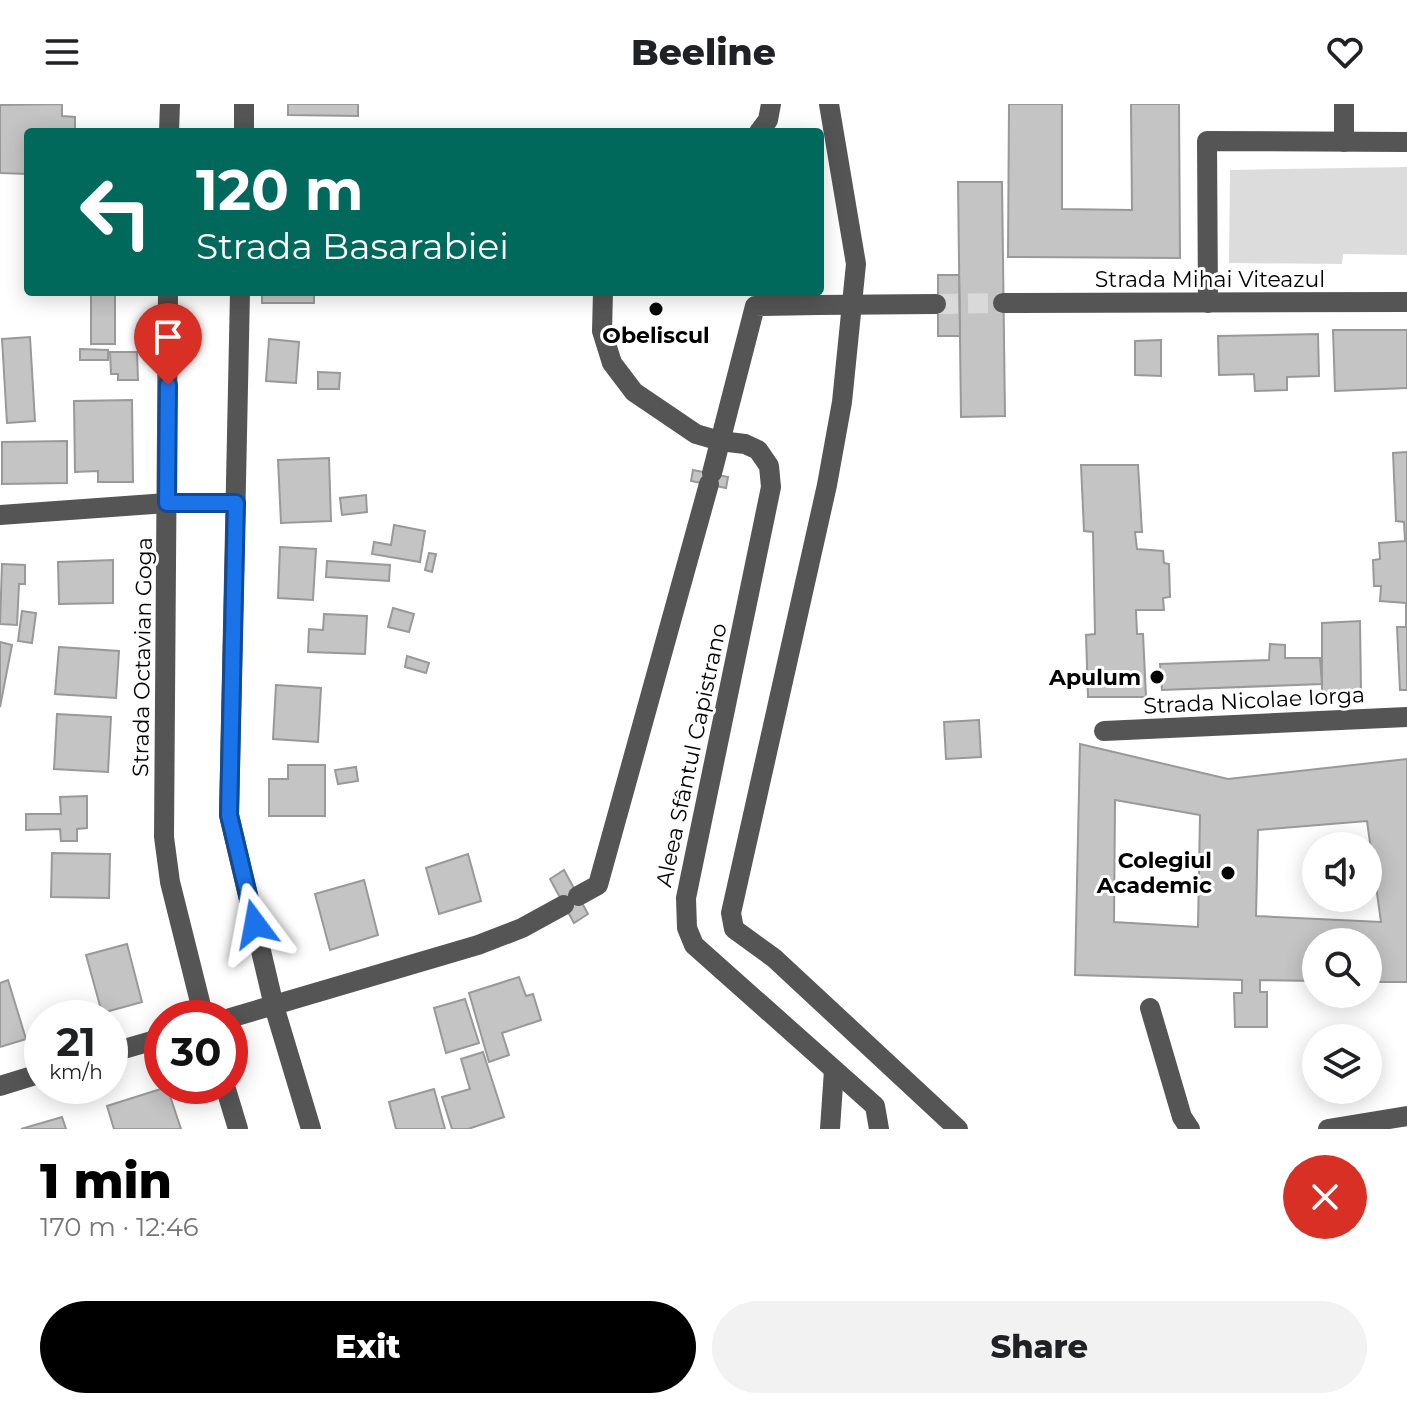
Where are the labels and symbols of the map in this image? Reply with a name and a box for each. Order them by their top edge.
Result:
street label: Strada Mihai Viteazul [1095,266,1325,293]
marker: Obeliscul [647,300,665,318]
pin [134,303,202,385]
place label: Obeliscul [602,322,710,349]
street label: Strada Octavian Goga [127,537,158,777]
street label: Aleea Sfântul Capistrano [650,621,733,890]
place label: Apulum [1048,664,1141,691]
marker: Apulum [1148,668,1166,686]
street label: Strada Nicolae Iorga [1143,681,1365,720]
place label: Colegiul Academic [1096,847,1212,899]
marker: Colegiul Academic [1219,864,1237,882]
position arrow [213,882,297,966]
speed limit sign: 30 [144,1000,248,1104]

